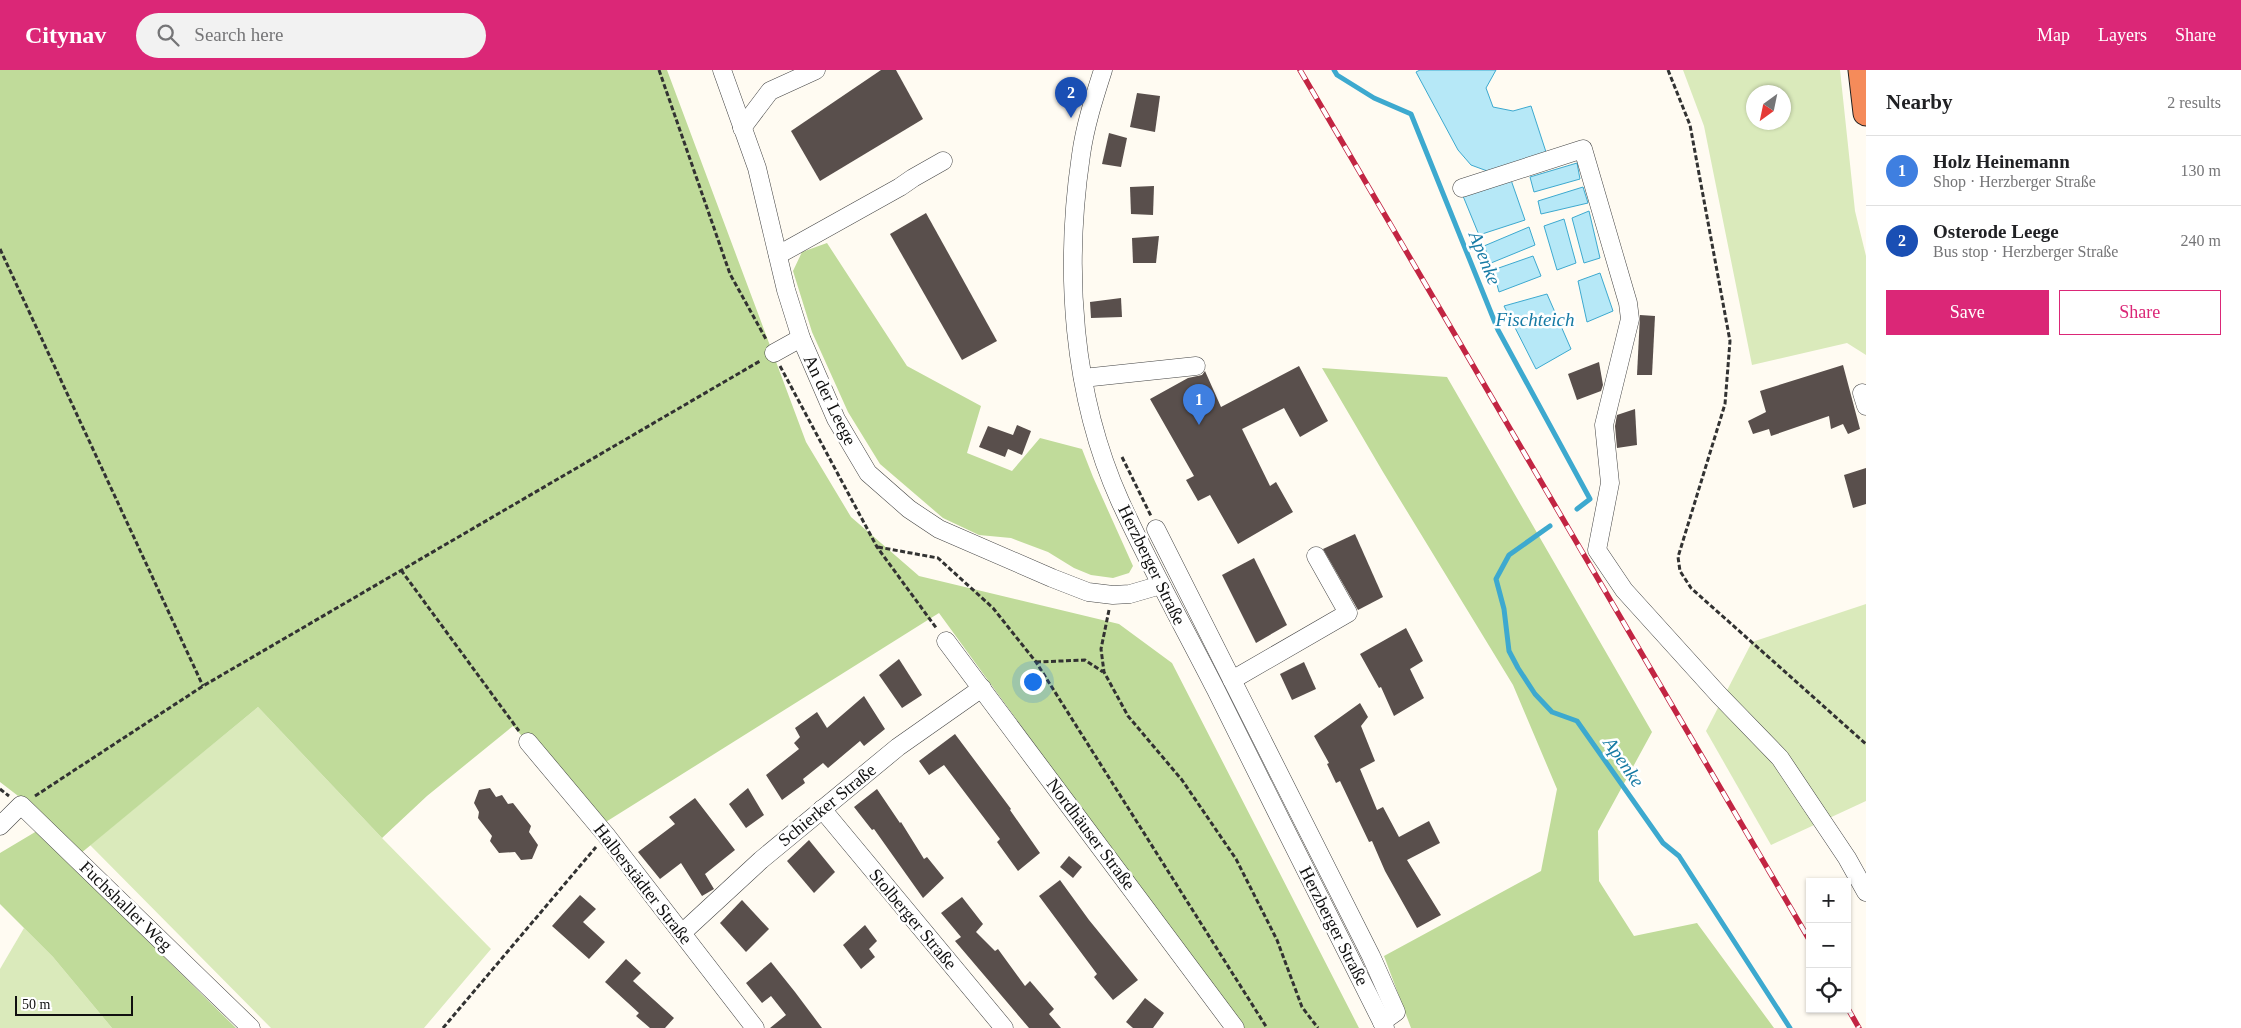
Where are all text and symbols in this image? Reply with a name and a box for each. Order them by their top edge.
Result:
search box [136,13,486,58]
icon: search [154,21,182,49]
text: Citynav [25,22,106,48]
text: Search here [194,24,283,45]
text: Map [2037,25,2070,45]
text: Layers [2098,25,2147,45]
text: Share [2175,25,2216,45]
pin: 2 [1055,77,1087,118]
north arrow [1746,85,1791,130]
text: Nearby [1886,90,1953,114]
text: 2 results [2167,94,2221,111]
text: Holz Heinemann [1933,151,2070,172]
text: 1 [1898,162,1906,179]
text: 130 m [2181,162,2221,179]
text: Shop · Herzberger Straße [1933,173,2096,190]
text: Osterode Leege [1933,221,2059,242]
water label: Apenke [1464,226,1505,288]
text: 2 [1898,232,1906,249]
text: 240 m [2181,232,2221,249]
text: Bus stop · Herzberger Straße [1933,243,2118,260]
button: Save [1886,290,2049,335]
button: Share [2059,290,2221,335]
water label: Fischteich [1494,309,1575,330]
street label: An der Leege [800,352,860,448]
pin: 1 [1183,384,1215,425]
street label: Herzberger Straße [1114,502,1190,628]
your location [1020,669,1046,695]
water label: Apenke [1598,731,1649,791]
street label: Schierker Straße [774,760,880,850]
street label: Nordhäuser Straße [1043,774,1139,894]
street label: Halberstädter Straße [590,820,696,948]
street label: Fuchshaller Weg [76,857,176,955]
street label: Herzberger Straße [1295,863,1373,989]
street label: Stolberger Straße [865,865,961,973]
map controls [1806,878,1851,1013]
button: + [1806,878,1851,923]
button: − [1806,923,1851,968]
button: locate [1806,968,1851,1013]
scale bar [15,993,132,1016]
text: 50 m [22,997,50,1012]

